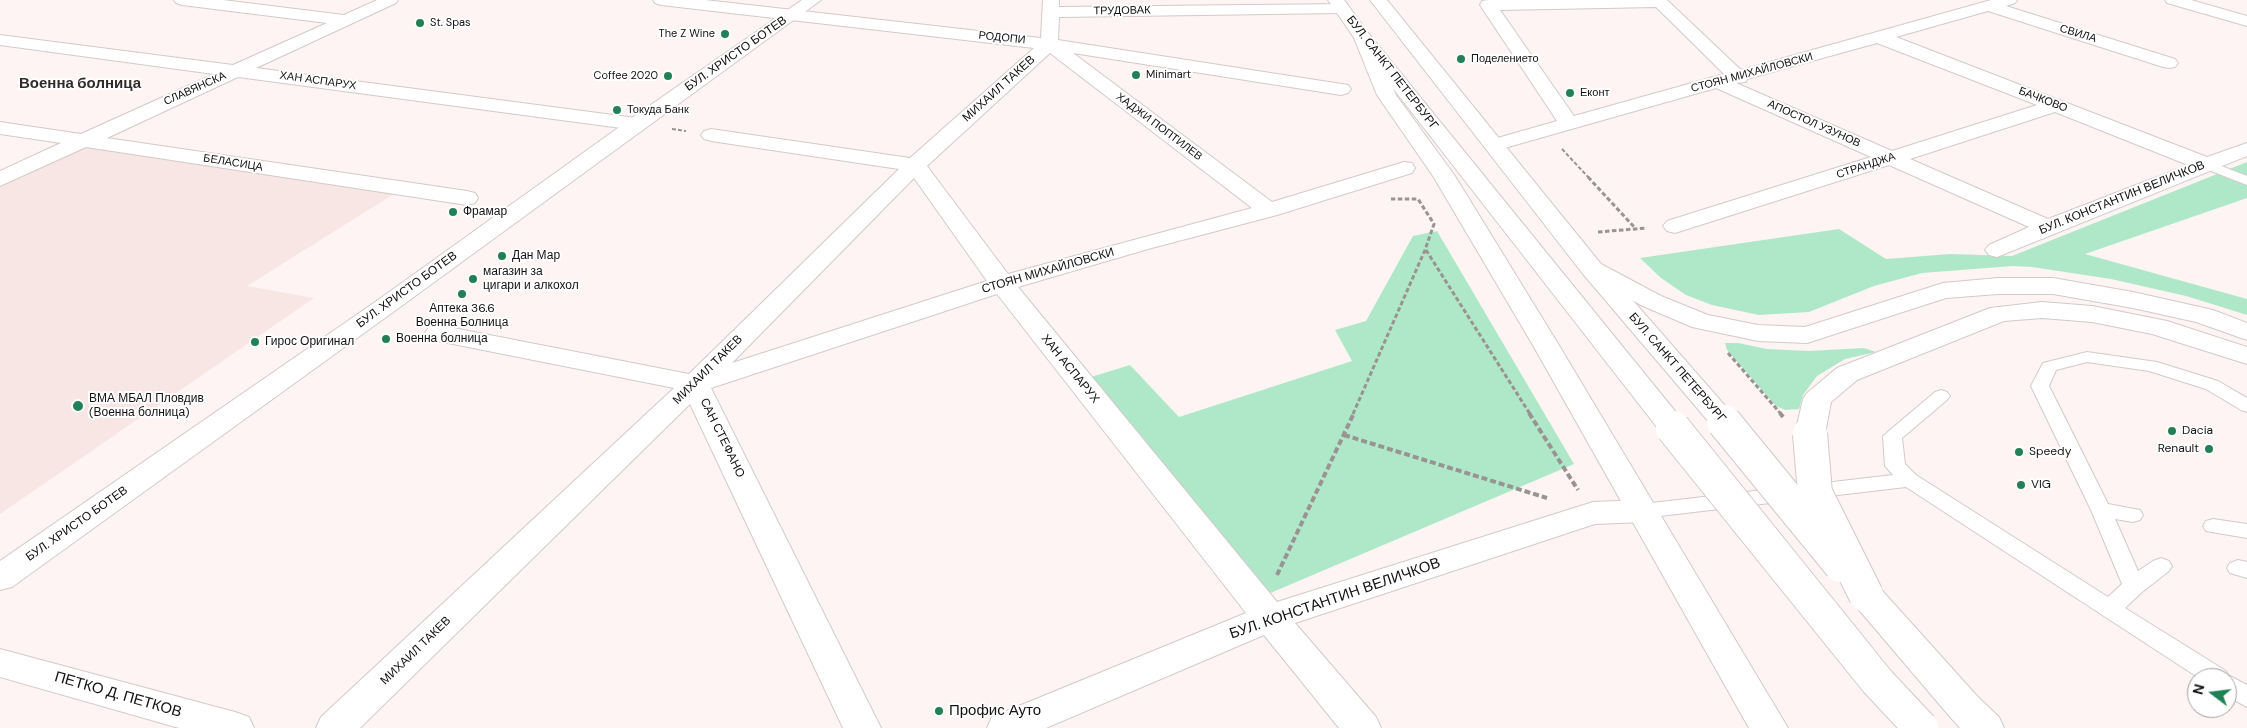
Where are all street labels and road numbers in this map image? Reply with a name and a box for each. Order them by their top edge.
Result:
street label: ТРУДОВАК [1093,4,1151,18]
street label: БУЛ. ХРИСТО БОТЕВ [682,13,790,95]
street label: БУЛ. САНКТ ПЕТЕРБУРГ [1343,13,1441,133]
street label: СВИЛА [2058,22,2098,46]
street label: РОДОПИ [978,29,1026,47]
street label: СТОЯН МИХАЙЛОВСКИ [1690,50,1814,96]
street label: МИХАИЛ ТАКЕВ [960,53,1038,125]
street label: СЛАВЯНСКА [162,69,228,109]
street label: ХАН АСПАРУХ [279,69,357,93]
street label: БАЧКОВО [2017,85,2069,115]
street label: ХАДЖИ ПОПТИЛЕВ [1113,90,1205,164]
street label: АПОСТОЛ УЗУНОВ [1766,98,1862,150]
street label: СТРАНДЖА [1835,150,1897,182]
street label: БЕЛАСИЦА [202,152,264,174]
street label: БУЛ. КОНСТАНТИН ВЕЛИЧКОВ [2037,158,2207,238]
street label: СТОЯН МИХАЙЛОВСКИ [980,245,1116,297]
street label: БУЛ. ХРИСТО БОТЕВ [354,249,460,331]
street label: БУЛ. САНКТ ПЕТЕРБУРГ [1625,310,1729,426]
street label: МИХАИЛ ТАКЕВ [670,332,746,408]
street label: ХАН АСПАРУХ [1038,332,1102,406]
street label: САН СТЕФАНО [697,396,747,480]
street label: БУЛ. ХРИСТО БОТЕВ [23,483,131,565]
street label: БУЛ. КОНСТАНТИН ВЕЛИЧКОВ [1227,554,1443,644]
street label: МИХАИЛ ТАКЕВ [378,614,454,688]
street label: ПЕТКО Д. ПЕТКОВ [52,668,184,722]

